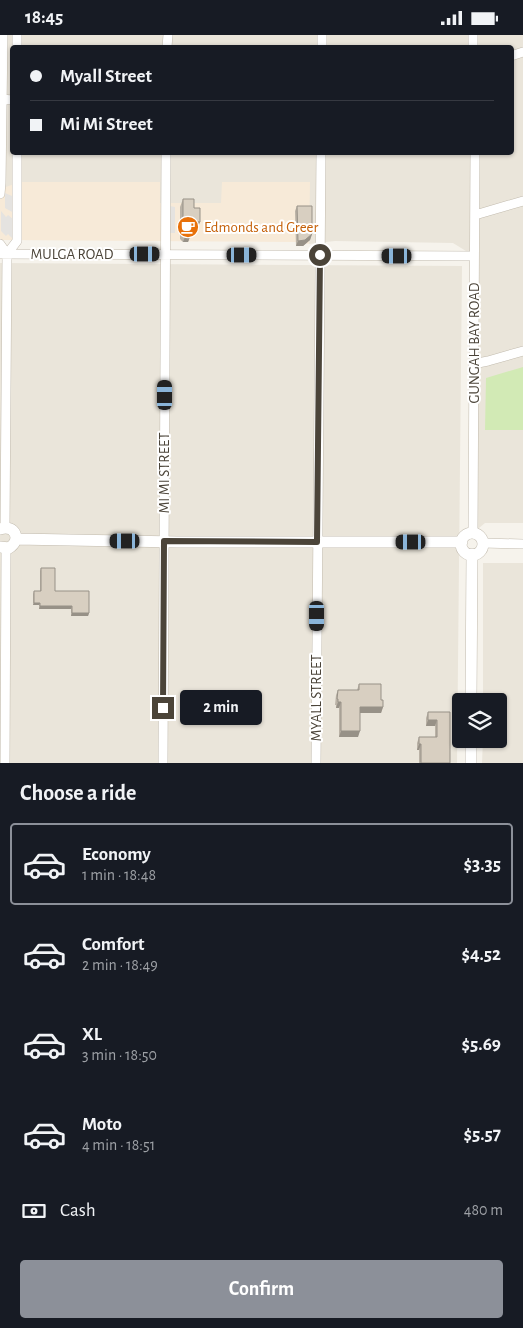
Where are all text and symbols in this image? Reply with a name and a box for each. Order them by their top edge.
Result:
text: 18:45 [25,8,63,27]
text: Myall Street [60,67,152,86]
text: Mi Mi Street [60,115,153,134]
cafe icon: Edmonds and Greer [176,215,200,239]
place label: Edmonds and Greer [204,220,318,235]
route start [309,244,331,266]
street label: MULGA ROAD [31,247,114,262]
car [130,247,160,262]
car [227,248,257,263]
car [382,249,412,264]
street label: GUNGAH BAY ROAD [467,282,482,404]
car [157,380,172,410]
street label: MI MI STREET [157,432,172,514]
car [110,534,140,549]
car [396,535,426,550]
car [309,601,324,631]
street label: MYALL STREET [309,654,324,742]
callout: 2 min [180,691,263,725]
map controls [452,693,507,748]
button: layers [452,693,507,748]
route end [152,697,174,719]
text: 2 min [203,699,239,715]
text: Choose a ride [20,782,136,804]
icon: car [22,842,67,887]
text: Economy [82,845,151,864]
text: $3.35 [464,855,501,874]
text: 1 min · 18:48 [82,867,156,883]
icon: car [22,932,67,977]
text: Comfort [82,935,144,954]
text: $4.52 [461,945,501,964]
text: 2 min · 18:49 [82,957,158,973]
icon: car [22,1022,67,1067]
text: XL [82,1025,102,1044]
text: $5.69 [462,1035,501,1054]
text: 3 min · 18:50 [82,1047,157,1063]
icon: car [22,1112,67,1157]
text: Moto [82,1115,122,1134]
text: $5.57 [463,1125,501,1144]
text: 4 min · 18:51 [82,1137,155,1153]
icon: cash [20,1197,48,1225]
text: Cash [60,1201,96,1220]
text: 480 m [464,1202,503,1218]
button: Confirm [20,1260,503,1318]

